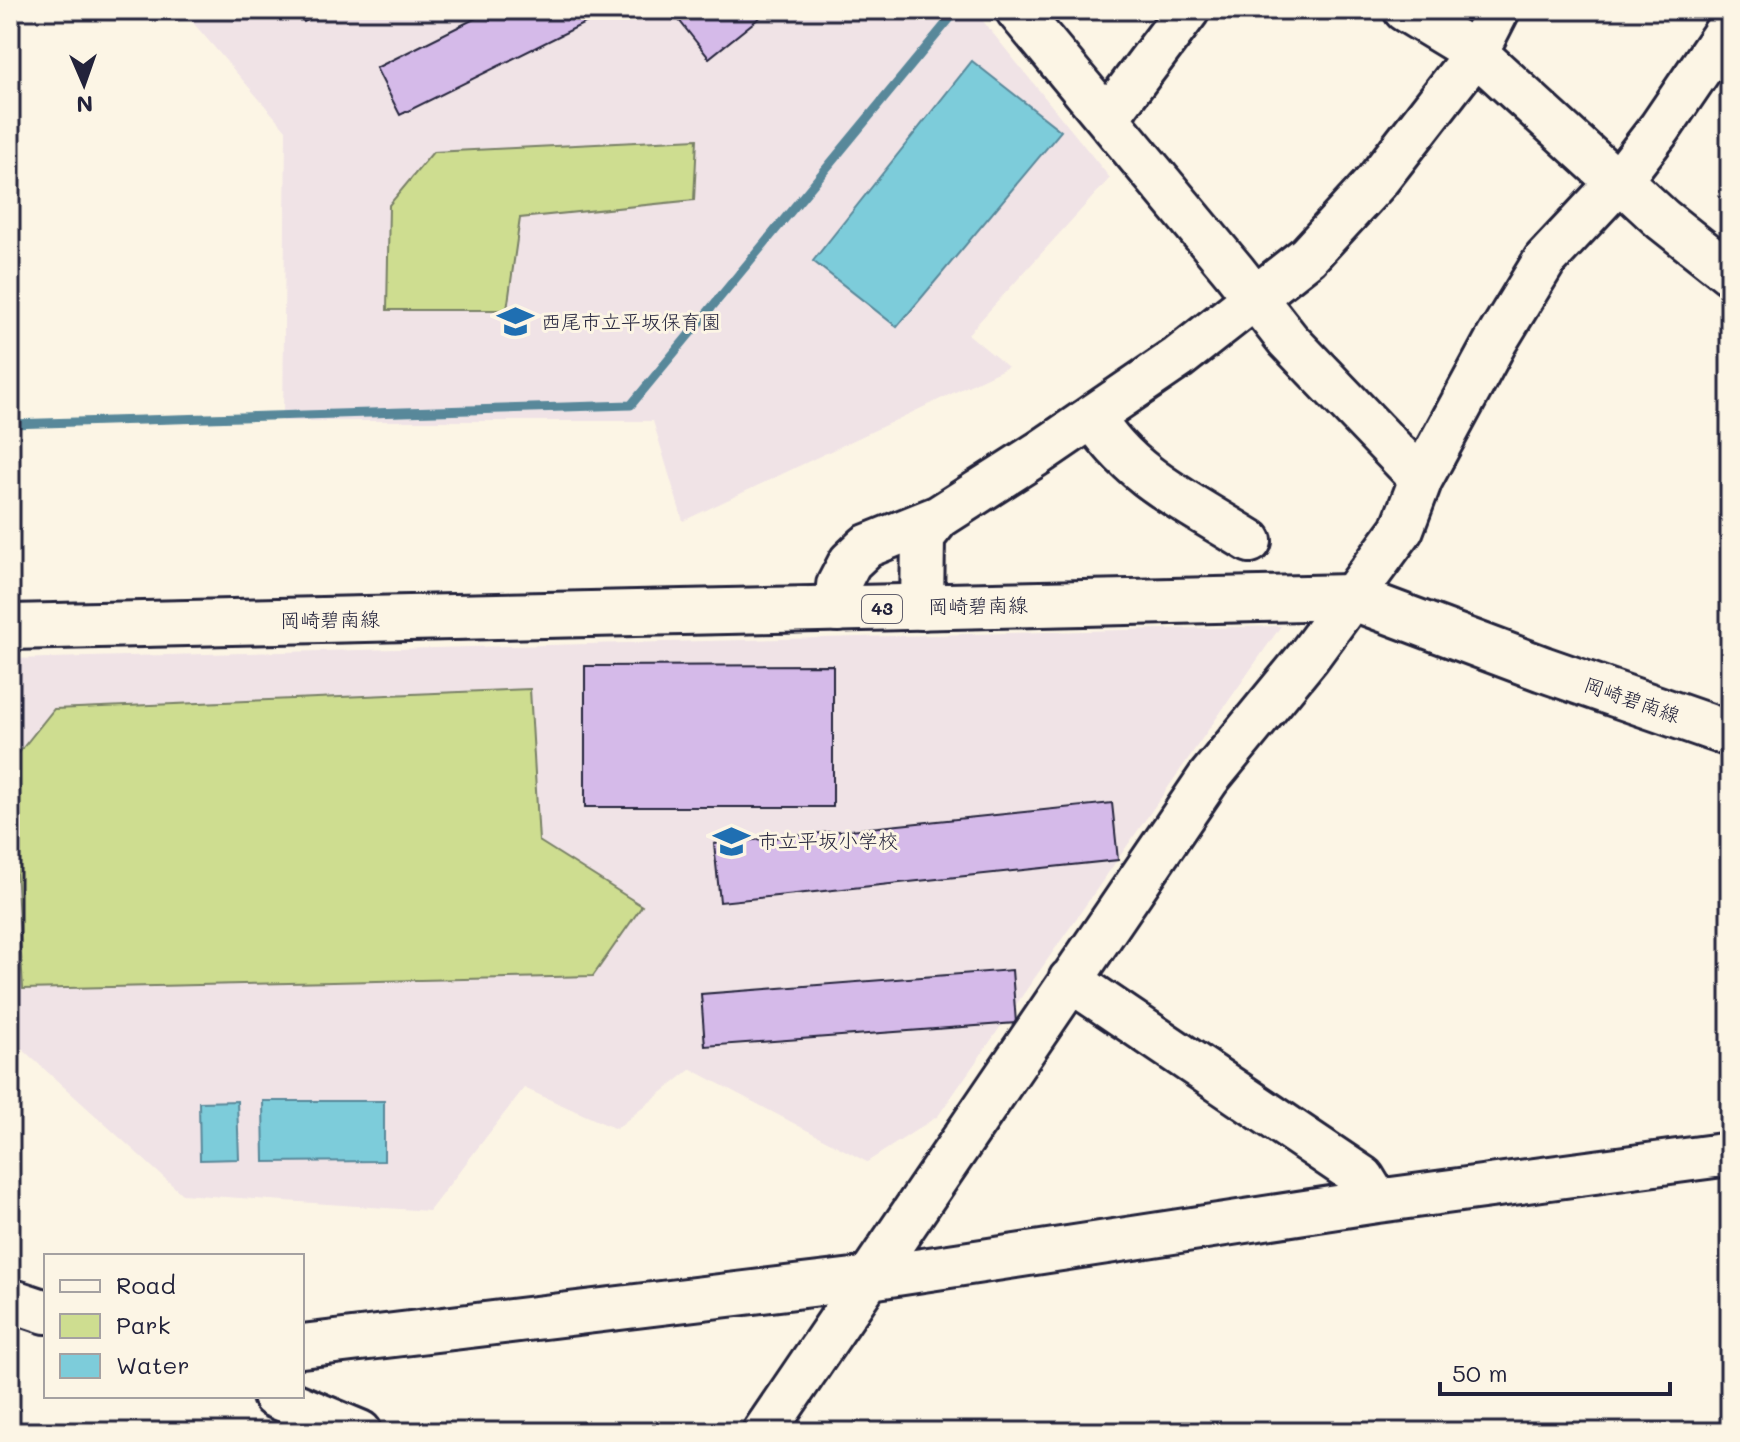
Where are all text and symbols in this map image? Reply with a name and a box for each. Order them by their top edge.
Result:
north arrow [44,44,124,124]
text: N [76,90,94,119]
school or university icon: 西尾市立平坂保育園 [496,303,534,341]
place label: 西尾市立平坂保育園 [541,308,721,334]
street label: 岡崎碧南線 [928,591,1028,619]
road number: 43 [862,595,902,623]
street label: 岡崎碧南線 [280,605,380,633]
street label: 岡崎碧南線 [1581,670,1684,728]
school or university icon: 市立平坂小学校 [713,822,751,860]
place label: 市立平坂小学校 [758,827,898,853]
legend [44,1254,304,1398]
text: Road [116,1269,176,1300]
text: Park [116,1309,170,1340]
scale bar [1440,1346,1670,1396]
text: Water [116,1349,190,1380]
text: 50 m [1452,1357,1508,1388]

